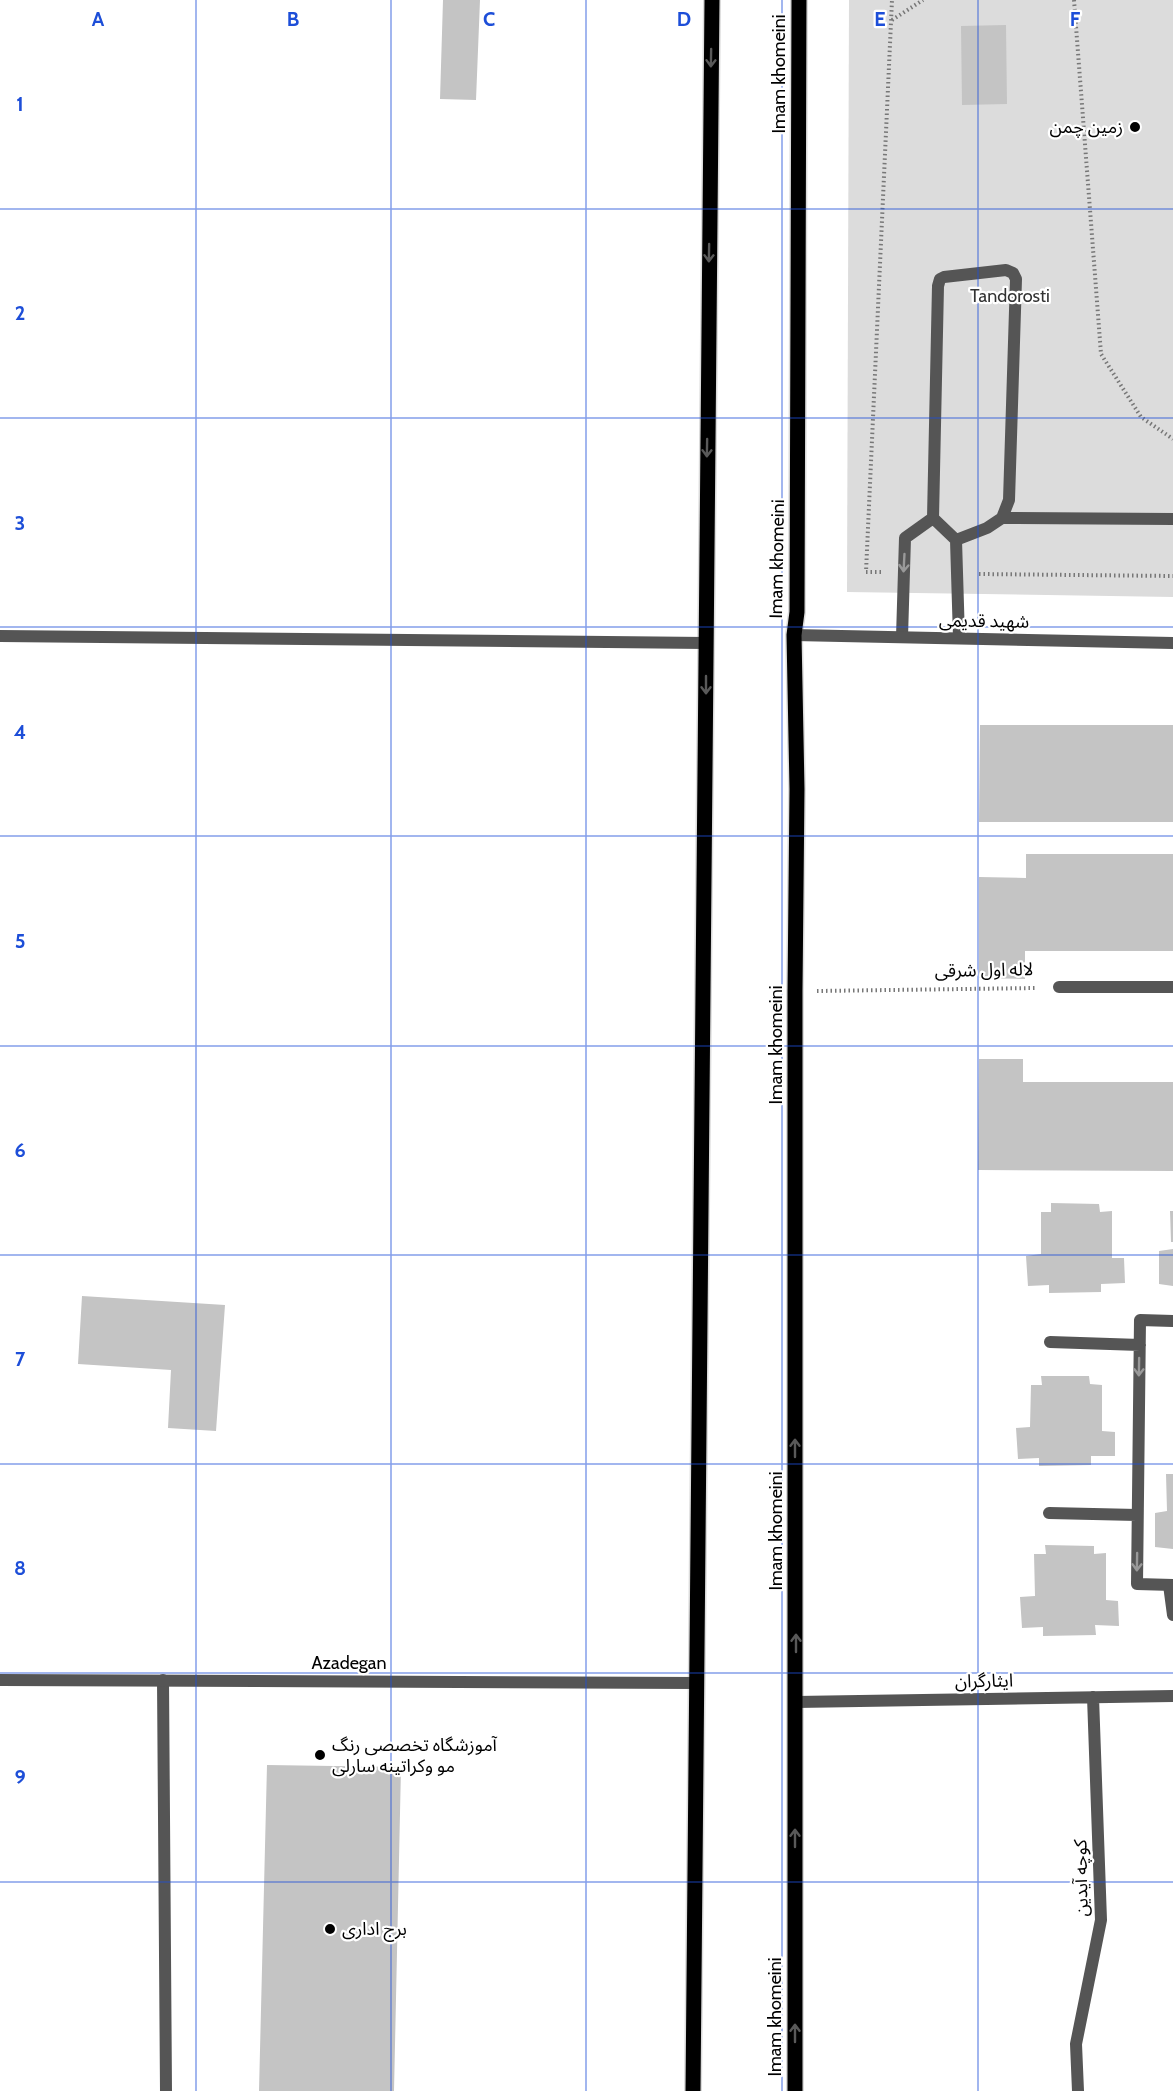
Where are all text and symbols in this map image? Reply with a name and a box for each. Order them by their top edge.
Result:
text: A [92,7,105,31]
text: B [287,7,299,31]
text: C [483,7,495,31]
text: D [677,7,691,31]
text: E [874,7,886,31]
text: F [1070,7,1081,31]
street label: Imam khomeini [768,14,790,134]
one-way arrow [705,48,717,68]
text: 1 [16,92,24,116]
place label: زمین چمن [1050,116,1123,138]
marker: زمین چمن [1128,120,1142,134]
one-way arrow [703,243,715,263]
park label: Tandorosti [970,285,1050,307]
text: 2 [15,301,25,325]
one-way arrow [701,438,713,458]
street label: Imam khomeini [765,499,789,619]
text: 3 [15,511,25,535]
one-way arrow [898,552,909,572]
street label: شهید قدیمی [939,609,1029,633]
one-way arrow [700,675,712,695]
text: 4 [14,720,26,744]
text: 5 [15,929,25,953]
street label: لاله اول شرقی [934,958,1034,982]
street label: Imam khomeini [765,985,787,1105]
text: 6 [14,1138,26,1162]
text: 7 [15,1347,26,1371]
one-way arrow [1133,1356,1145,1376]
one-way arrow [789,1438,801,1458]
street label: Imam khomeini [765,1471,787,1591]
one-way arrow [1131,1551,1143,1571]
text: 8 [14,1556,26,1580]
one-way arrow [790,1633,802,1653]
street label: Azadegan [311,1652,387,1674]
street label: ایثارگران [955,1669,1013,1693]
place label: آموزشگاه تخصصی رنگ مو وکراتینه سارلی [332,1734,498,1777]
marker: آموزشگاه تخصصی رنگ مو وکراتینه سارلی [313,1748,327,1762]
text: 9 [14,1765,26,1789]
one-way arrow [789,1828,801,1848]
street label: کوچه آیدین [1069,1839,1093,1917]
place label: برج اداری [342,1918,407,1942]
marker: برج اداری [323,1922,337,1936]
street label: Imam khomeini [764,1957,786,2077]
one-way arrow [789,2023,801,2043]

